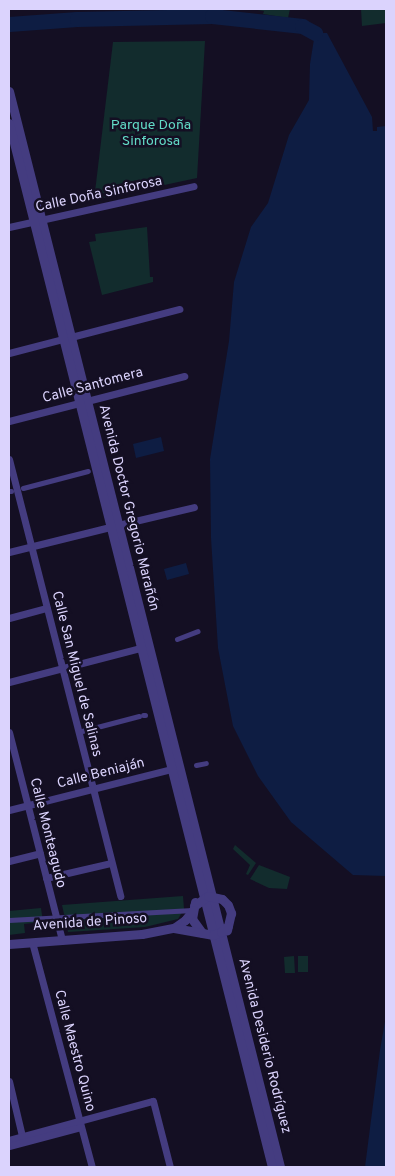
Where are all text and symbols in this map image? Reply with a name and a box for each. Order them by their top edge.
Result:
park label: Parque Doña Sinforosa [111,118,191,150]
street label: Calle Doña Sinforosa [34,173,164,217]
street label: Calle Santomera [41,365,145,407]
street label: Avenida Doctor Gregorio Marañón [94,403,162,613]
street label: Calle San Miguel de Salinas [47,589,105,759]
street label: Calle Beniaján [56,755,146,793]
street label: Calle Monteagudo [25,776,69,890]
street label: Avenida de Pinoso [32,911,148,935]
street label: Avenida Desiderio Rodríguez [234,957,294,1135]
street label: Calle Maestro Quino [50,988,98,1114]

